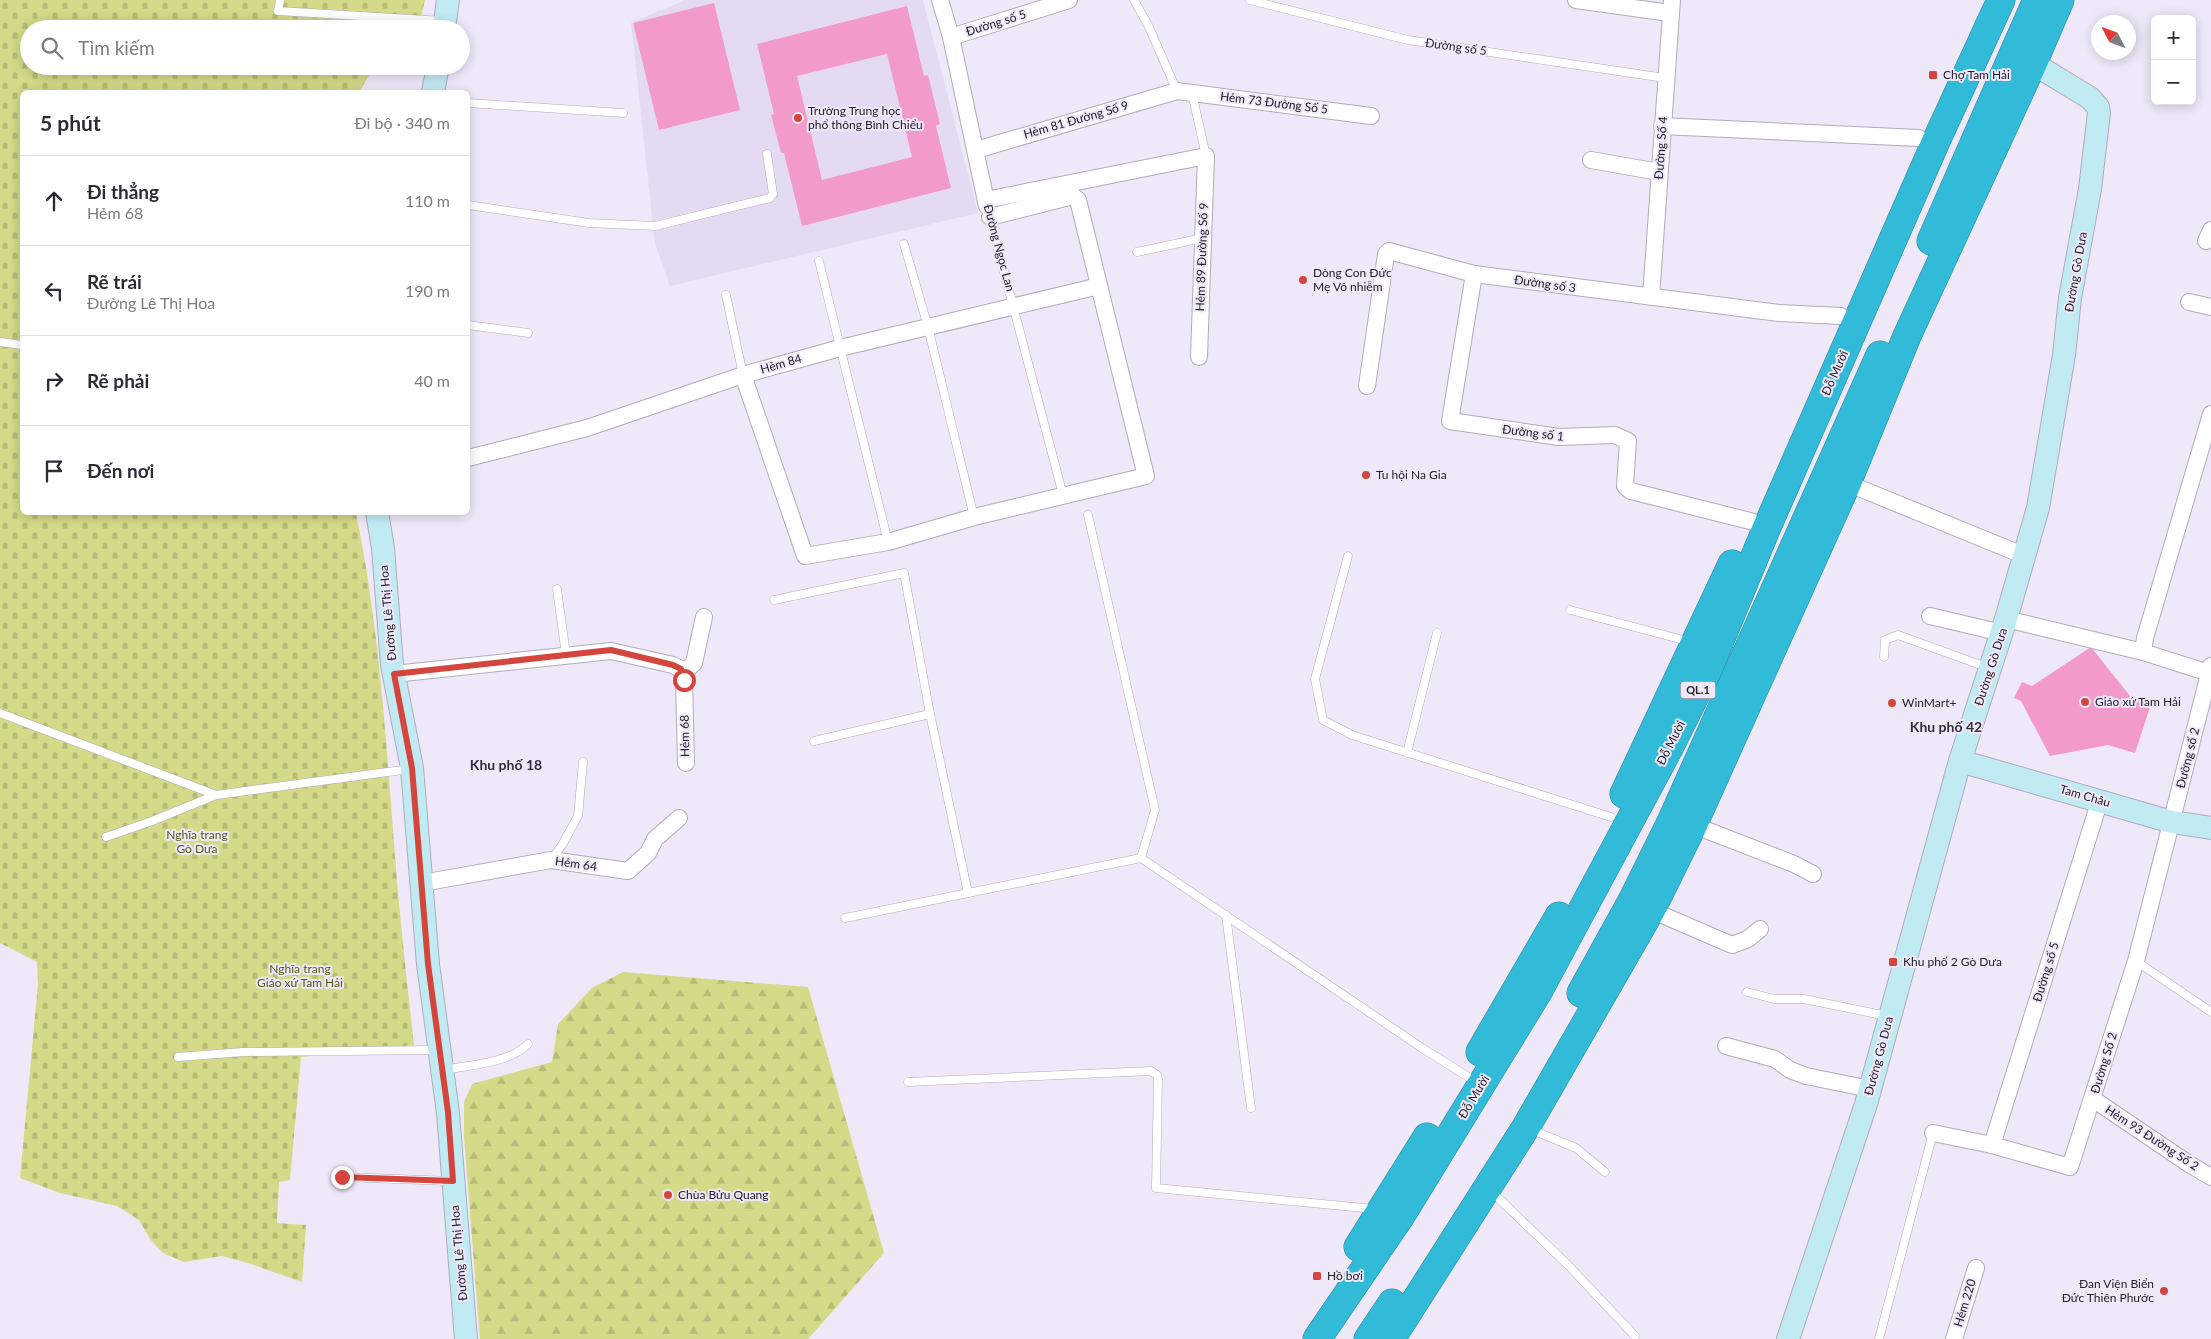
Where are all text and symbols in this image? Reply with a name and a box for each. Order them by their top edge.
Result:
street label: Đường số 5 [964,6,1028,39]
north arrow [2091,15,2136,60]
map controls [2151,15,2196,105]
button: + [2151,15,2196,60]
search box [20,20,470,75]
icon: search [38,34,66,62]
street label: Đường số 5 [1424,35,1488,58]
text: Tìm kiếm [78,36,155,59]
button: − [2151,60,2196,105]
place label: Chợ Tam Hải [1943,67,2010,82]
marker: Chợ Tam Hải [1927,69,1939,81]
street label: Hẻm 73 Đường Số 5 [1219,88,1329,117]
street label: Hẻm 81 Đường Số 9 [1022,97,1130,142]
place label: Trường Trung học phổ thông Bình Chiểu [808,103,923,132]
text: 5 phút [40,110,101,135]
marker: Trường Trung học phổ thông Bình Chiểu [792,112,804,124]
text: Đi bộ · 340 m [354,113,450,132]
street label: Đường Số 4 [1651,116,1670,180]
text: Đi thẳng [87,180,159,203]
icon: ahead [40,187,68,215]
text: 110 m [405,191,450,210]
street label: Hẻm 89 Đường Số 9 [1192,202,1211,312]
text: Hẻm 68 [87,203,143,222]
street label: Đường Ngọc Lan [981,203,1018,293]
street label: Đường Gò Dưa [2061,231,2090,313]
place label: Dòng Con Đức Mẹ Vô nhiễm [1313,265,1392,294]
text: Rẽ trái [87,270,142,293]
street label: Đường số 3 [1513,272,1577,295]
marker: Dòng Con Đức Mẹ Vô nhiễm [1297,274,1309,286]
icon: left [40,277,68,305]
text: 190 m [405,281,450,300]
text: Đường Lê Thị Hoa [87,293,215,312]
street label: Đỗ Mười [1818,348,1851,398]
street label: Hẻm 84 [759,350,803,377]
icon: right [40,367,68,395]
text: Rẽ phải [87,369,149,392]
text: 40 m [414,371,450,390]
street label: Đường số 1 [1501,421,1565,444]
icon: arrive [40,457,68,485]
text: Đến nơi [87,459,154,482]
place label: Tu hội Na Gia [1376,467,1447,482]
marker: Tu hội Na Gia [1360,469,1372,481]
street label: Đường Lê Thị Hoa [376,564,399,662]
street label: Đường Gò Dưa [1971,626,2010,708]
route start [673,669,696,692]
road number: QL.1 [1680,682,1716,698]
place label: Giáo xứ Tam Hải [2095,694,2181,709]
place label: WinMart+ [1902,695,1956,710]
marker: Giáo xứ Tam Hải [2079,696,2091,708]
marker: WinMart+ [1886,697,1898,709]
street label: Hẻm 68 [677,715,692,757]
street label: Đỗ Mười [1653,718,1688,767]
district label: Khu phố 42 [1910,718,1982,735]
street label: Đường số 2 [2173,726,2202,790]
district label: Khu phố 18 [470,756,542,773]
street label: Tam Châu [2058,781,2112,810]
park label: Nghĩa trang Gò Dưa [166,827,228,856]
street label: Hẻm 64 [554,853,598,874]
street label: Đường số 5 [2029,940,2062,1004]
place label: Khu phố 2 Gò Dưa [1903,954,2002,969]
marker: Khu phố 2 Gò Dưa [1887,956,1899,968]
park label: Nghĩa trang Giáo xứ Tam Hải [257,961,343,990]
street label: Đường Gò Dưa [1861,1015,1896,1097]
street label: Đường Số 2 [2087,1030,2120,1095]
street label: Đỗ Mười [1455,1072,1492,1121]
street label: Hẻm 93 Đường Số 2 [2103,1102,2202,1173]
route end [331,1166,354,1189]
place label: Chùa Bửu Quang [678,1187,769,1202]
marker: Chùa Bửu Quang [662,1189,674,1201]
street label: Đường Lê Thị Hoa [447,1204,470,1302]
place label: Hồ bơi [1327,1268,1363,1283]
marker: Hồ bơi [1311,1270,1323,1282]
place label: Đan Viện Biển Đức Thiên Phước [2062,1276,2154,1305]
street label: Hẻm 220 [1950,1277,1979,1329]
marker: Đan Viện Biển Đức Thiên Phước [2158,1285,2170,1297]

